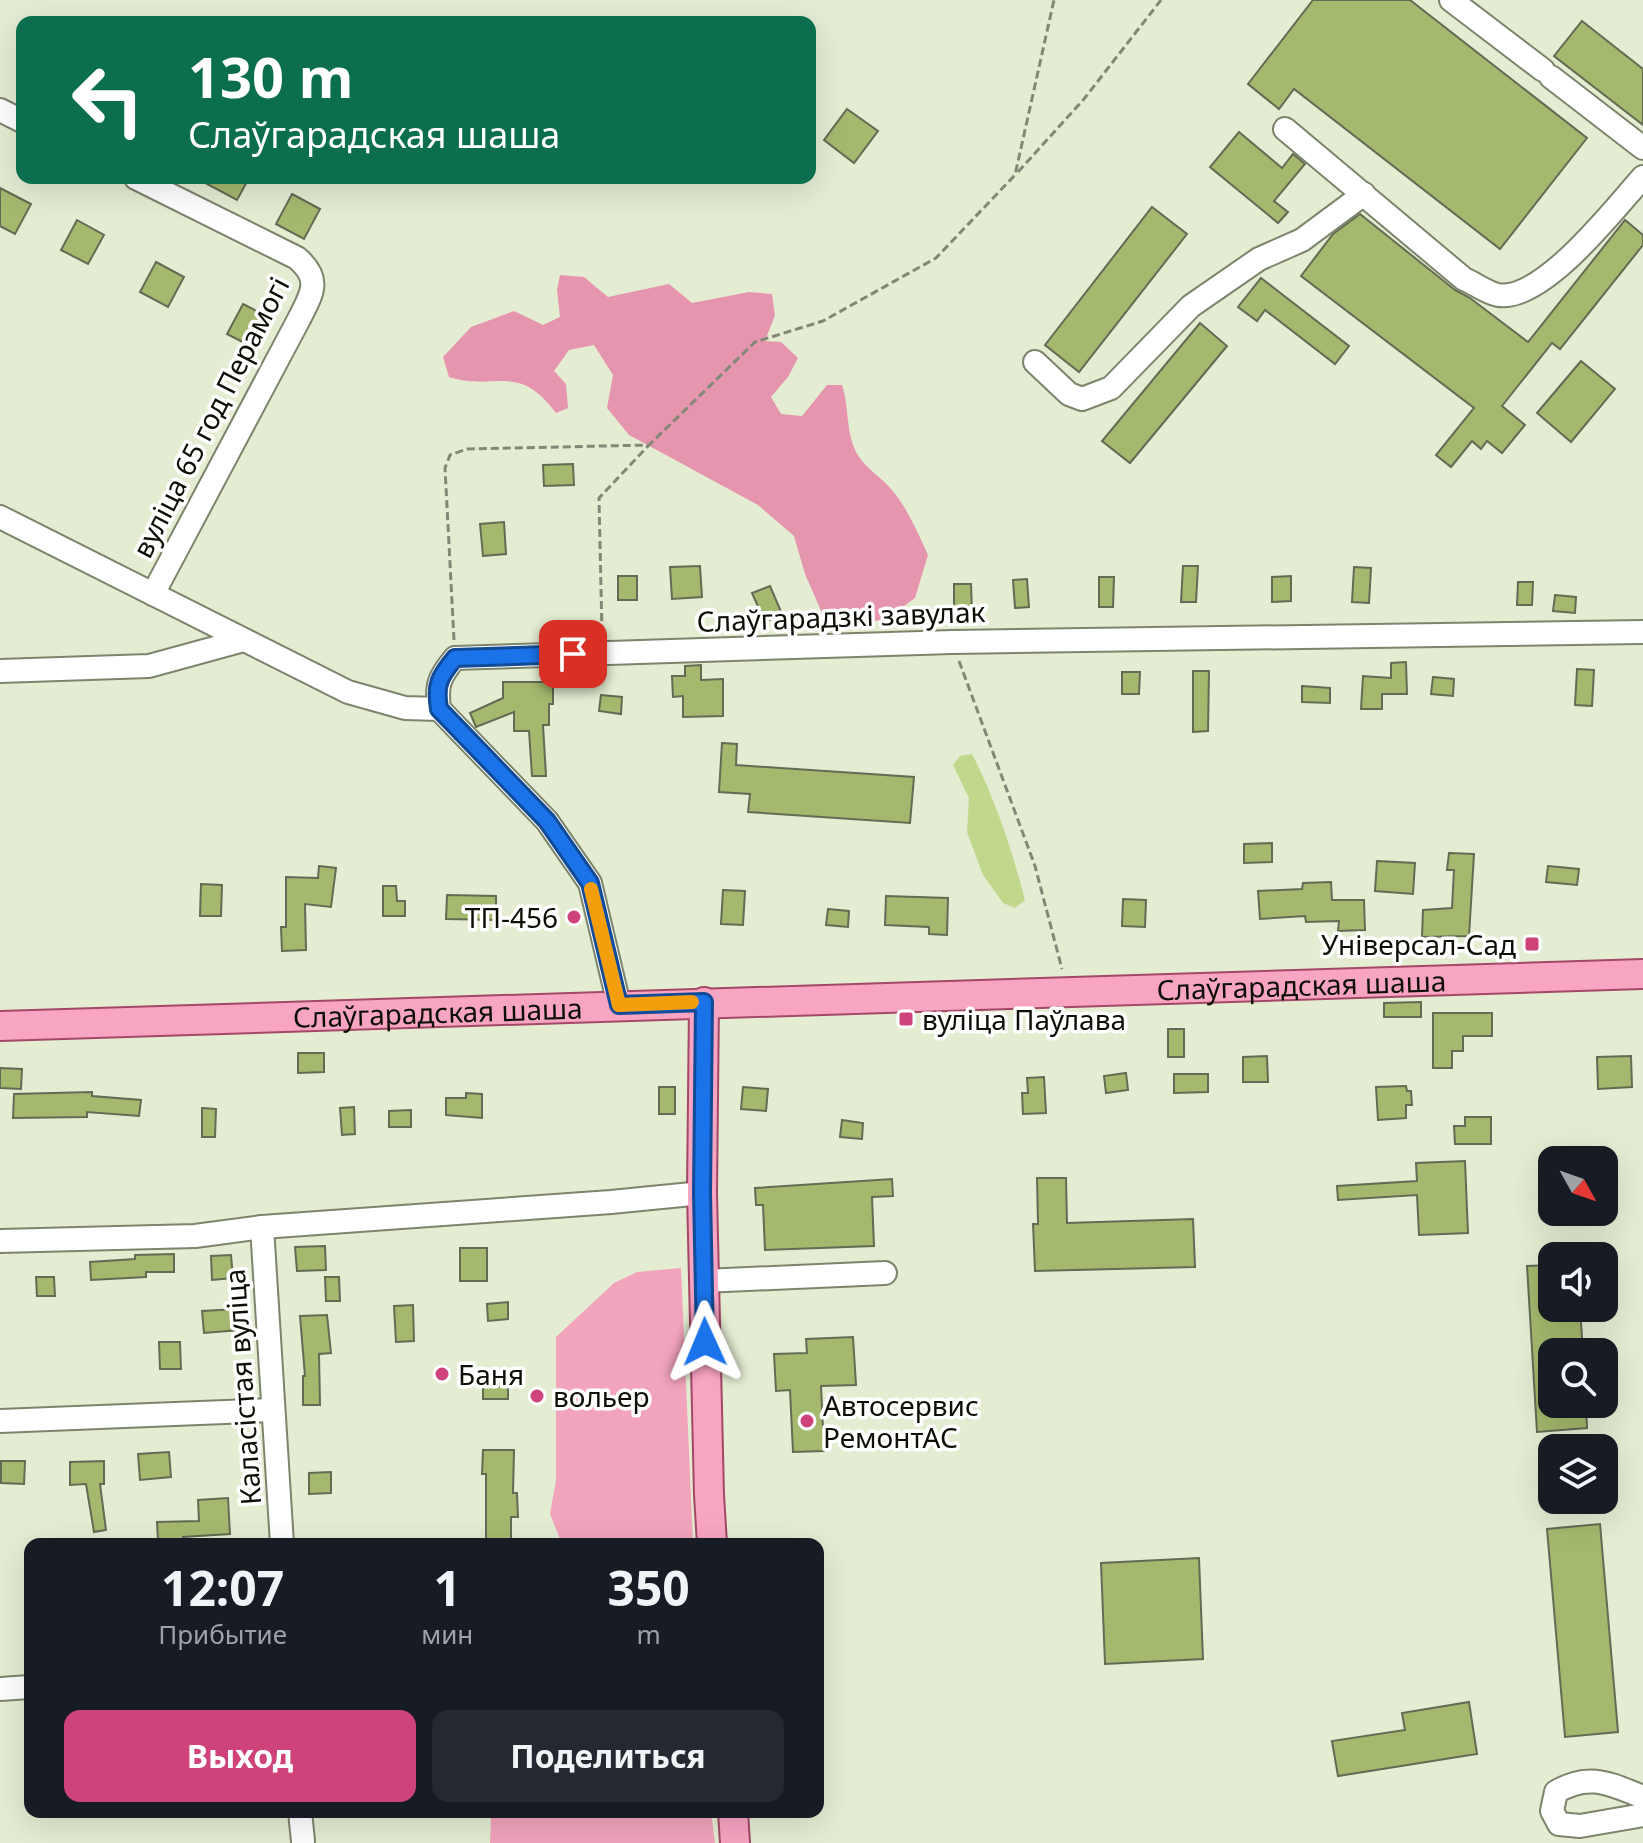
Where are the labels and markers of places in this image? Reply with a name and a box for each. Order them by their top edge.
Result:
pin [539,620,607,688]
place label: ТП-456 [465,898,558,936]
marker: ТП-456 [565,908,583,926]
place label: Універсал-Сад [1321,925,1516,963]
marker: Універсал-Сад [1523,935,1541,953]
place label: вуліца Паўлава [922,1000,1126,1038]
marker: вуліца Паўлава [897,1010,915,1028]
place label: Баня [458,1355,524,1393]
marker: Баня [433,1365,451,1383]
place label: вольер [553,1377,650,1415]
place label: Автосервис РемонтАС [823,1386,979,1456]
marker: вольер [528,1387,546,1405]
marker: Автосервис РемонтАС [798,1412,816,1430]

